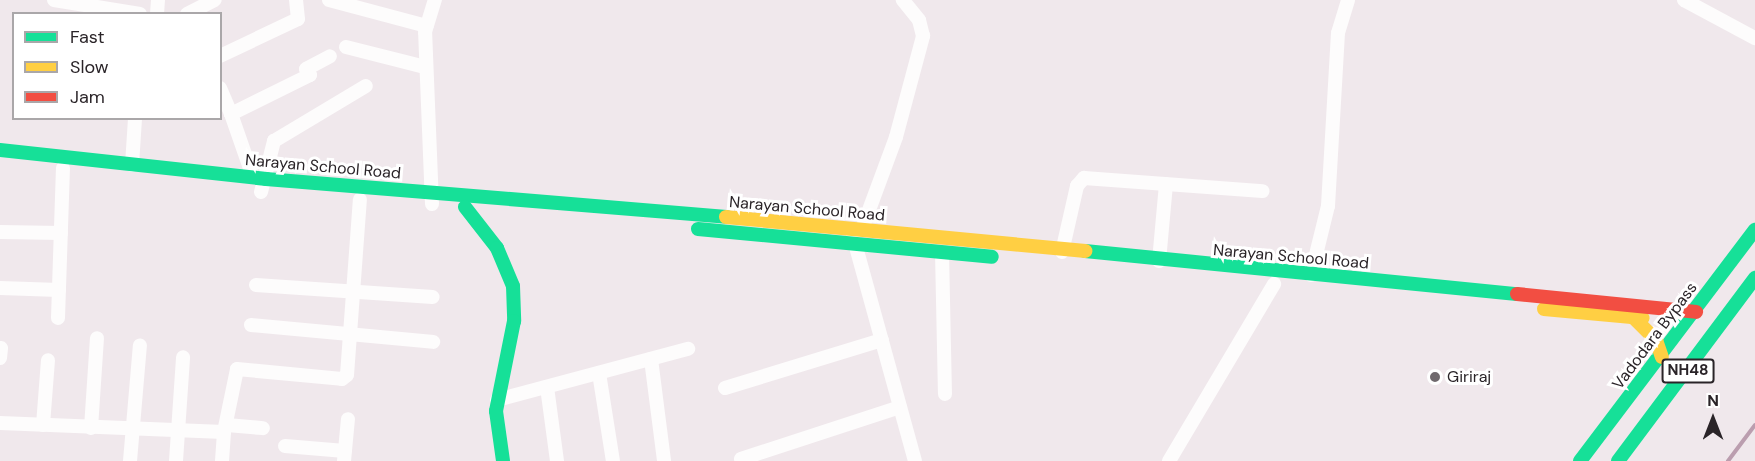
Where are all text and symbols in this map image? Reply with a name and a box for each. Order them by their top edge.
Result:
legend [12,12,222,120]
text: Fast [70,25,105,49]
text: Slow [70,55,109,79]
text: Jam [70,85,105,109]
street label: Narayan School Road [244,151,402,183]
street label: Narayan School Road [728,193,886,225]
street label: Narayan School Road [1212,241,1370,273]
street label: Vadodara Bypass [1609,279,1701,393]
road number: NH48 [1661,359,1715,383]
place label: Giriraj [1447,367,1491,387]
marker: Giriraj [1428,370,1442,384]
north arrow [1683,389,1743,449]
text: N [1707,390,1719,411]

